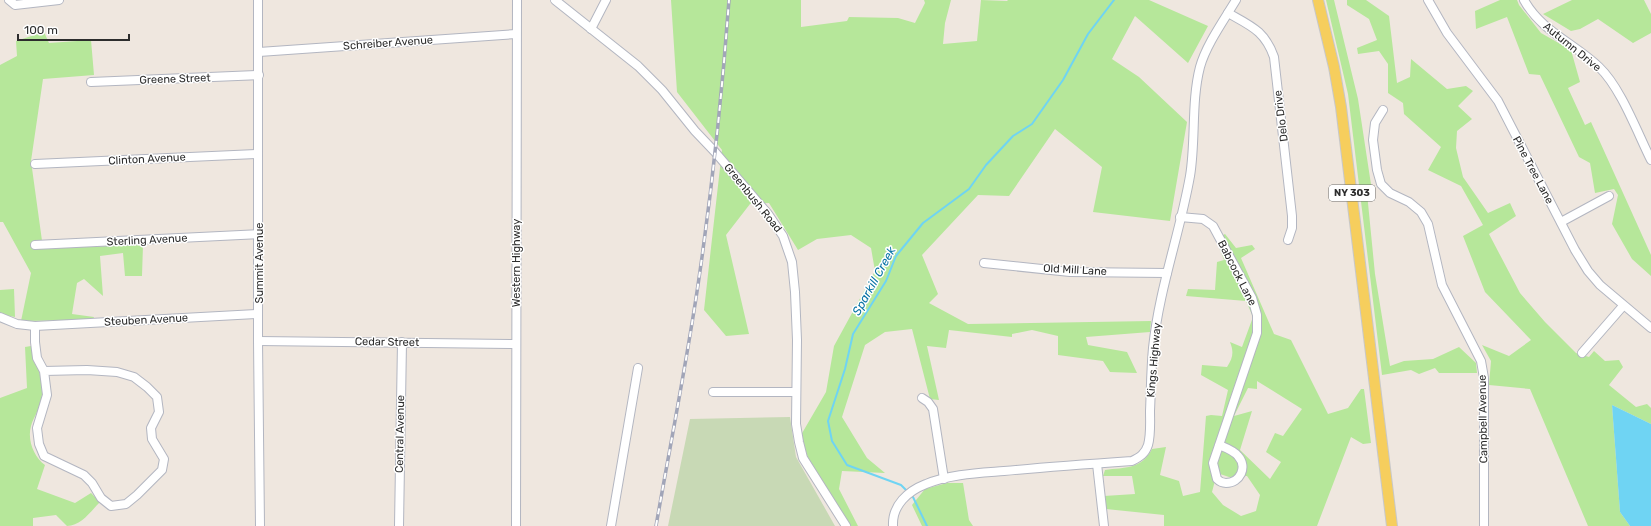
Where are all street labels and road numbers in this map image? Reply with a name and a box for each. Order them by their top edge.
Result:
street label: Autumn Drive [1541,20,1603,74]
street label: Schreiber Avenue [343,33,433,53]
street label: Greene Street [139,71,211,87]
street label: Delo Drive [1271,89,1291,143]
street label: Pine Tree Lane [1510,134,1556,206]
street label: Clinton Avenue [108,150,186,168]
street label: Greenbush Road [721,161,785,235]
road number: NY 303 [1329,185,1375,201]
street label: Western Highway [510,219,523,307]
street label: Summit Avenue [253,223,266,303]
street label: Sterling Avenue [106,231,188,249]
street label: Babcock Lane [1215,238,1259,308]
street label: Old Mill Lane [1043,262,1107,278]
street label: Steuben Avenue [104,311,188,329]
street label: Kings Highway [1144,322,1164,398]
street label: Cedar Street [355,335,420,349]
street label: Campbell Avenue [1476,375,1490,463]
street label: Central Avenue [393,395,407,473]

